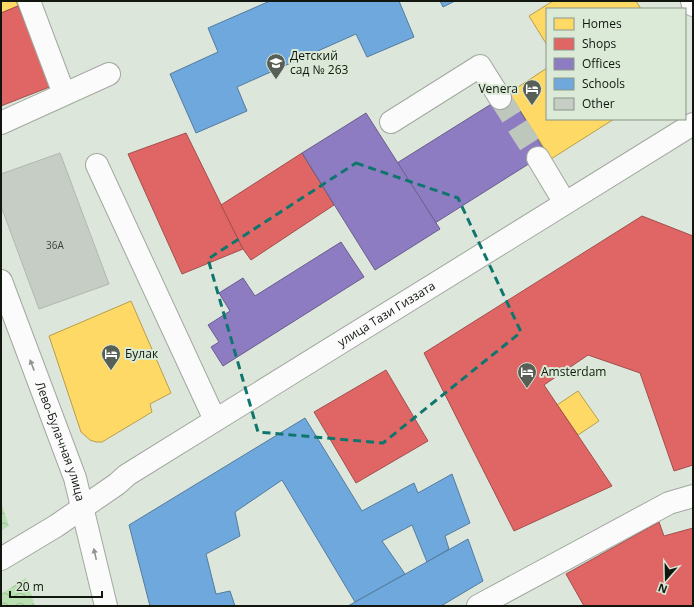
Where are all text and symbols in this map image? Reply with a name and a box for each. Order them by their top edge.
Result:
legend [546,8,686,120]
text: Homes [582,15,622,32]
text: Shops [582,35,617,52]
place label: Детский сад № 263 [290,47,348,78]
school or university icon: Детский сад № 263 [265,52,287,80]
text: Offices [582,55,621,72]
text: Schools [582,75,625,92]
hotel icon: Venera [521,78,543,106]
place label: Venera [478,80,518,97]
text: Other [582,95,615,112]
house number: 36А [46,238,65,252]
street label: улица Тази Гиззата [334,277,438,350]
hotel icon: Булак [100,343,122,371]
place label: Булак [125,345,159,362]
one-way arrow [29,359,35,371]
hotel icon: Amsterdam [516,361,538,389]
place label: Amsterdam [541,363,606,380]
street label: Лево-Булачная улица [31,379,89,503]
one-way arrow [91,548,97,560]
north arrow [646,559,686,599]
scale bar [10,573,102,599]
text: 20 m [16,578,44,595]
text: N [656,580,669,597]

